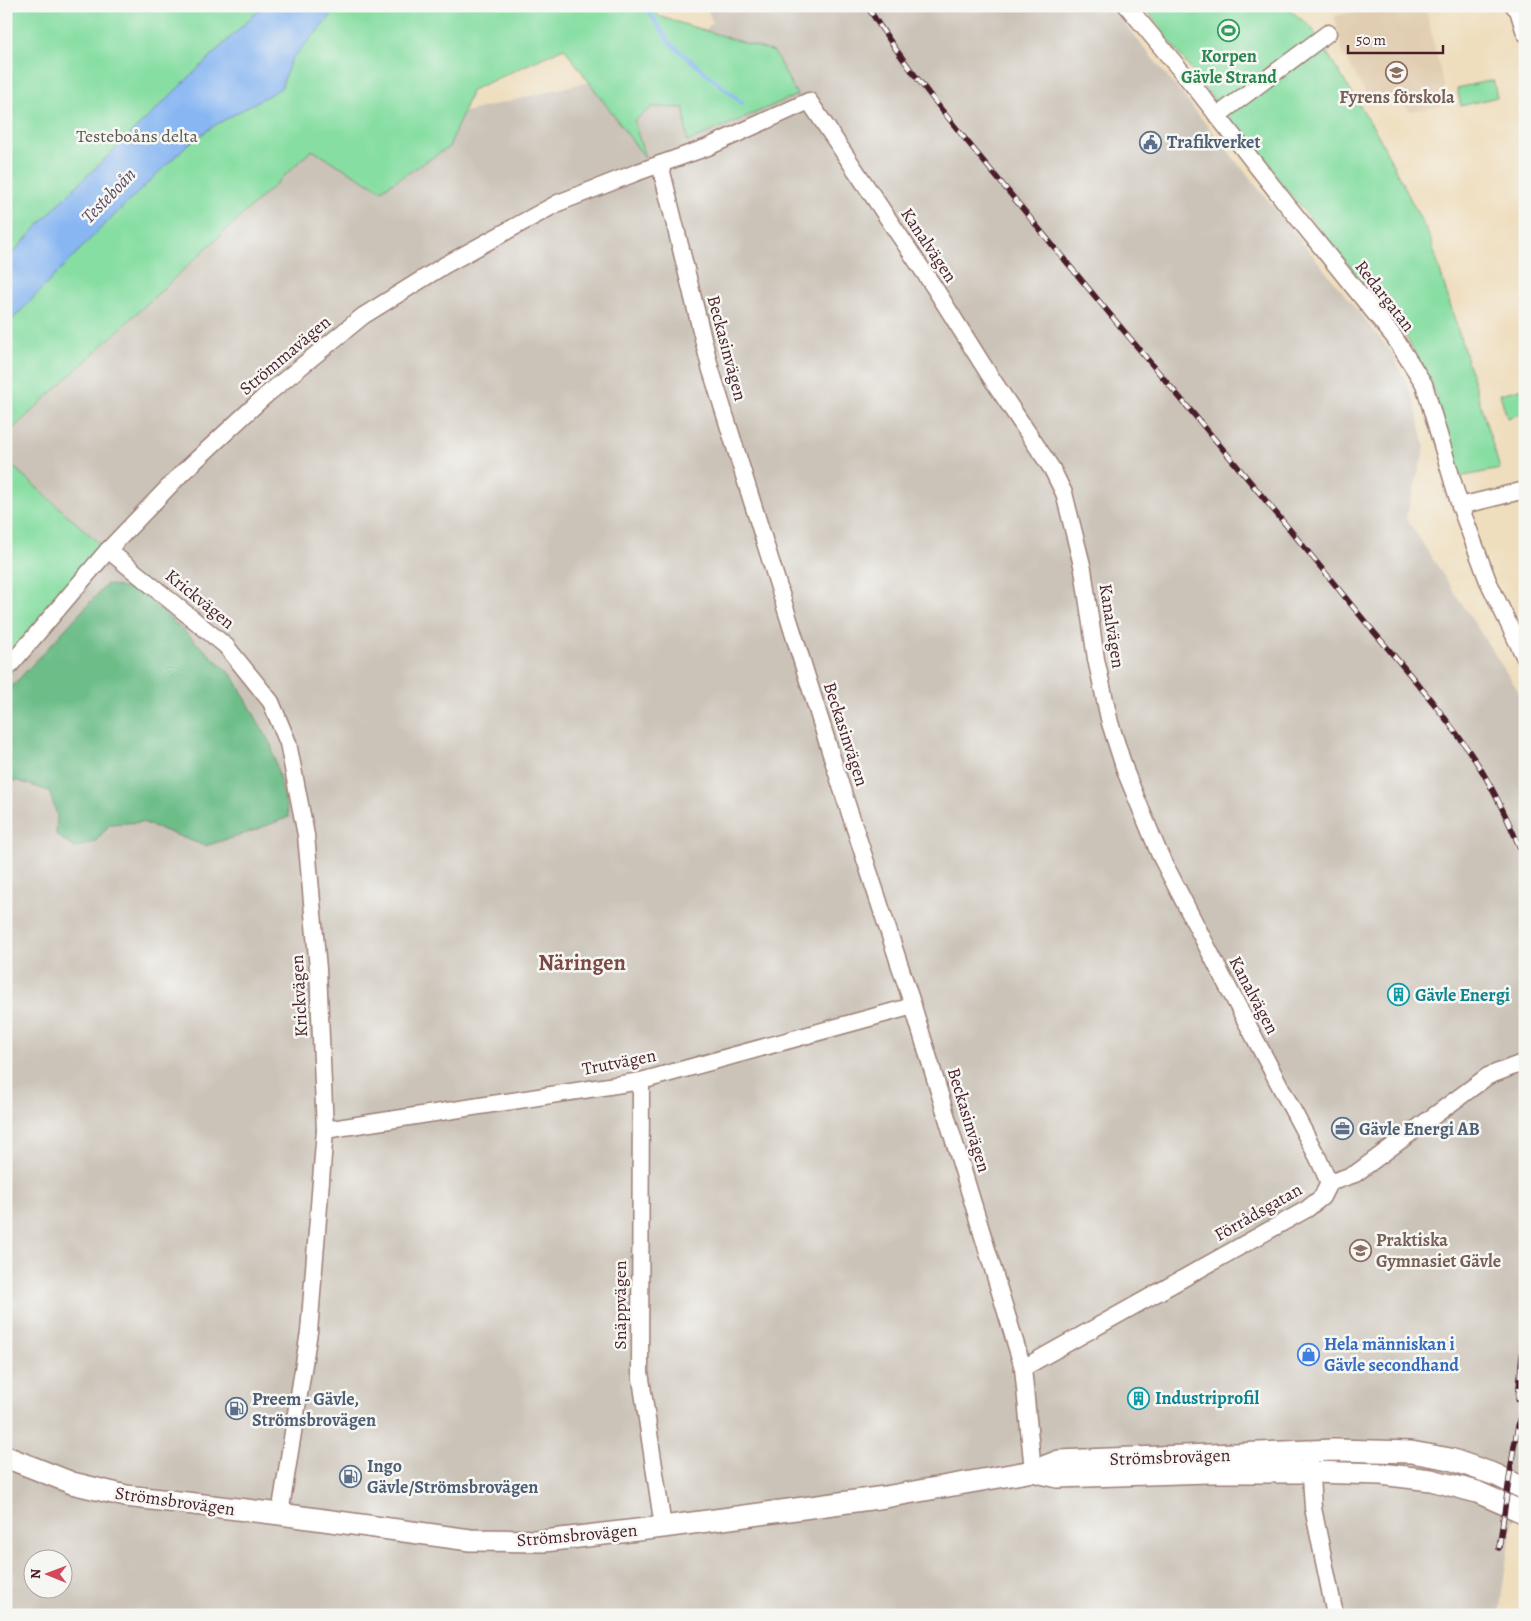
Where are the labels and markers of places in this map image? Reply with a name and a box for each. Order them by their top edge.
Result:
sports icon: Korpen Gävle Strand [1217,19,1241,43]
place label: Korpen Gävle Strand [1181,44,1277,89]
school or university icon: Fyrens förskola [1385,60,1409,84]
place label: Fyrens förskola [1339,85,1455,109]
public building icon: Trafikverket [1139,130,1163,154]
place label: Trafikverket [1167,130,1260,154]
building icon: Gävle Energi [1387,983,1411,1007]
place label: Gävle Energi [1415,983,1510,1007]
office icon: Gävle Energi AB [1331,1117,1355,1141]
place label: Gävle Energi AB [1359,1117,1480,1141]
place label: Praktiska Gymnasiet Gävle [1376,1228,1501,1273]
school or university icon: Praktiska Gymnasiet Gävle [1348,1238,1372,1262]
place label: Hela människan i Gävle secondhand [1324,1332,1459,1377]
shop icon: Hela människan i Gävle secondhand [1296,1342,1320,1366]
building icon: Industriprofil [1127,1386,1151,1410]
place label: Industriprofil [1155,1386,1259,1410]
place label: Preem - Gävle, Strömsbrovägen [252,1387,376,1432]
fuel station icon: Preem - Gävle, Strömsbrovägen [224,1397,248,1421]
place label: Ingo Gävle/Strömsbrovägen [367,1454,538,1499]
fuel station icon: Ingo Gävle/Strömsbrovägen [339,1464,363,1488]

